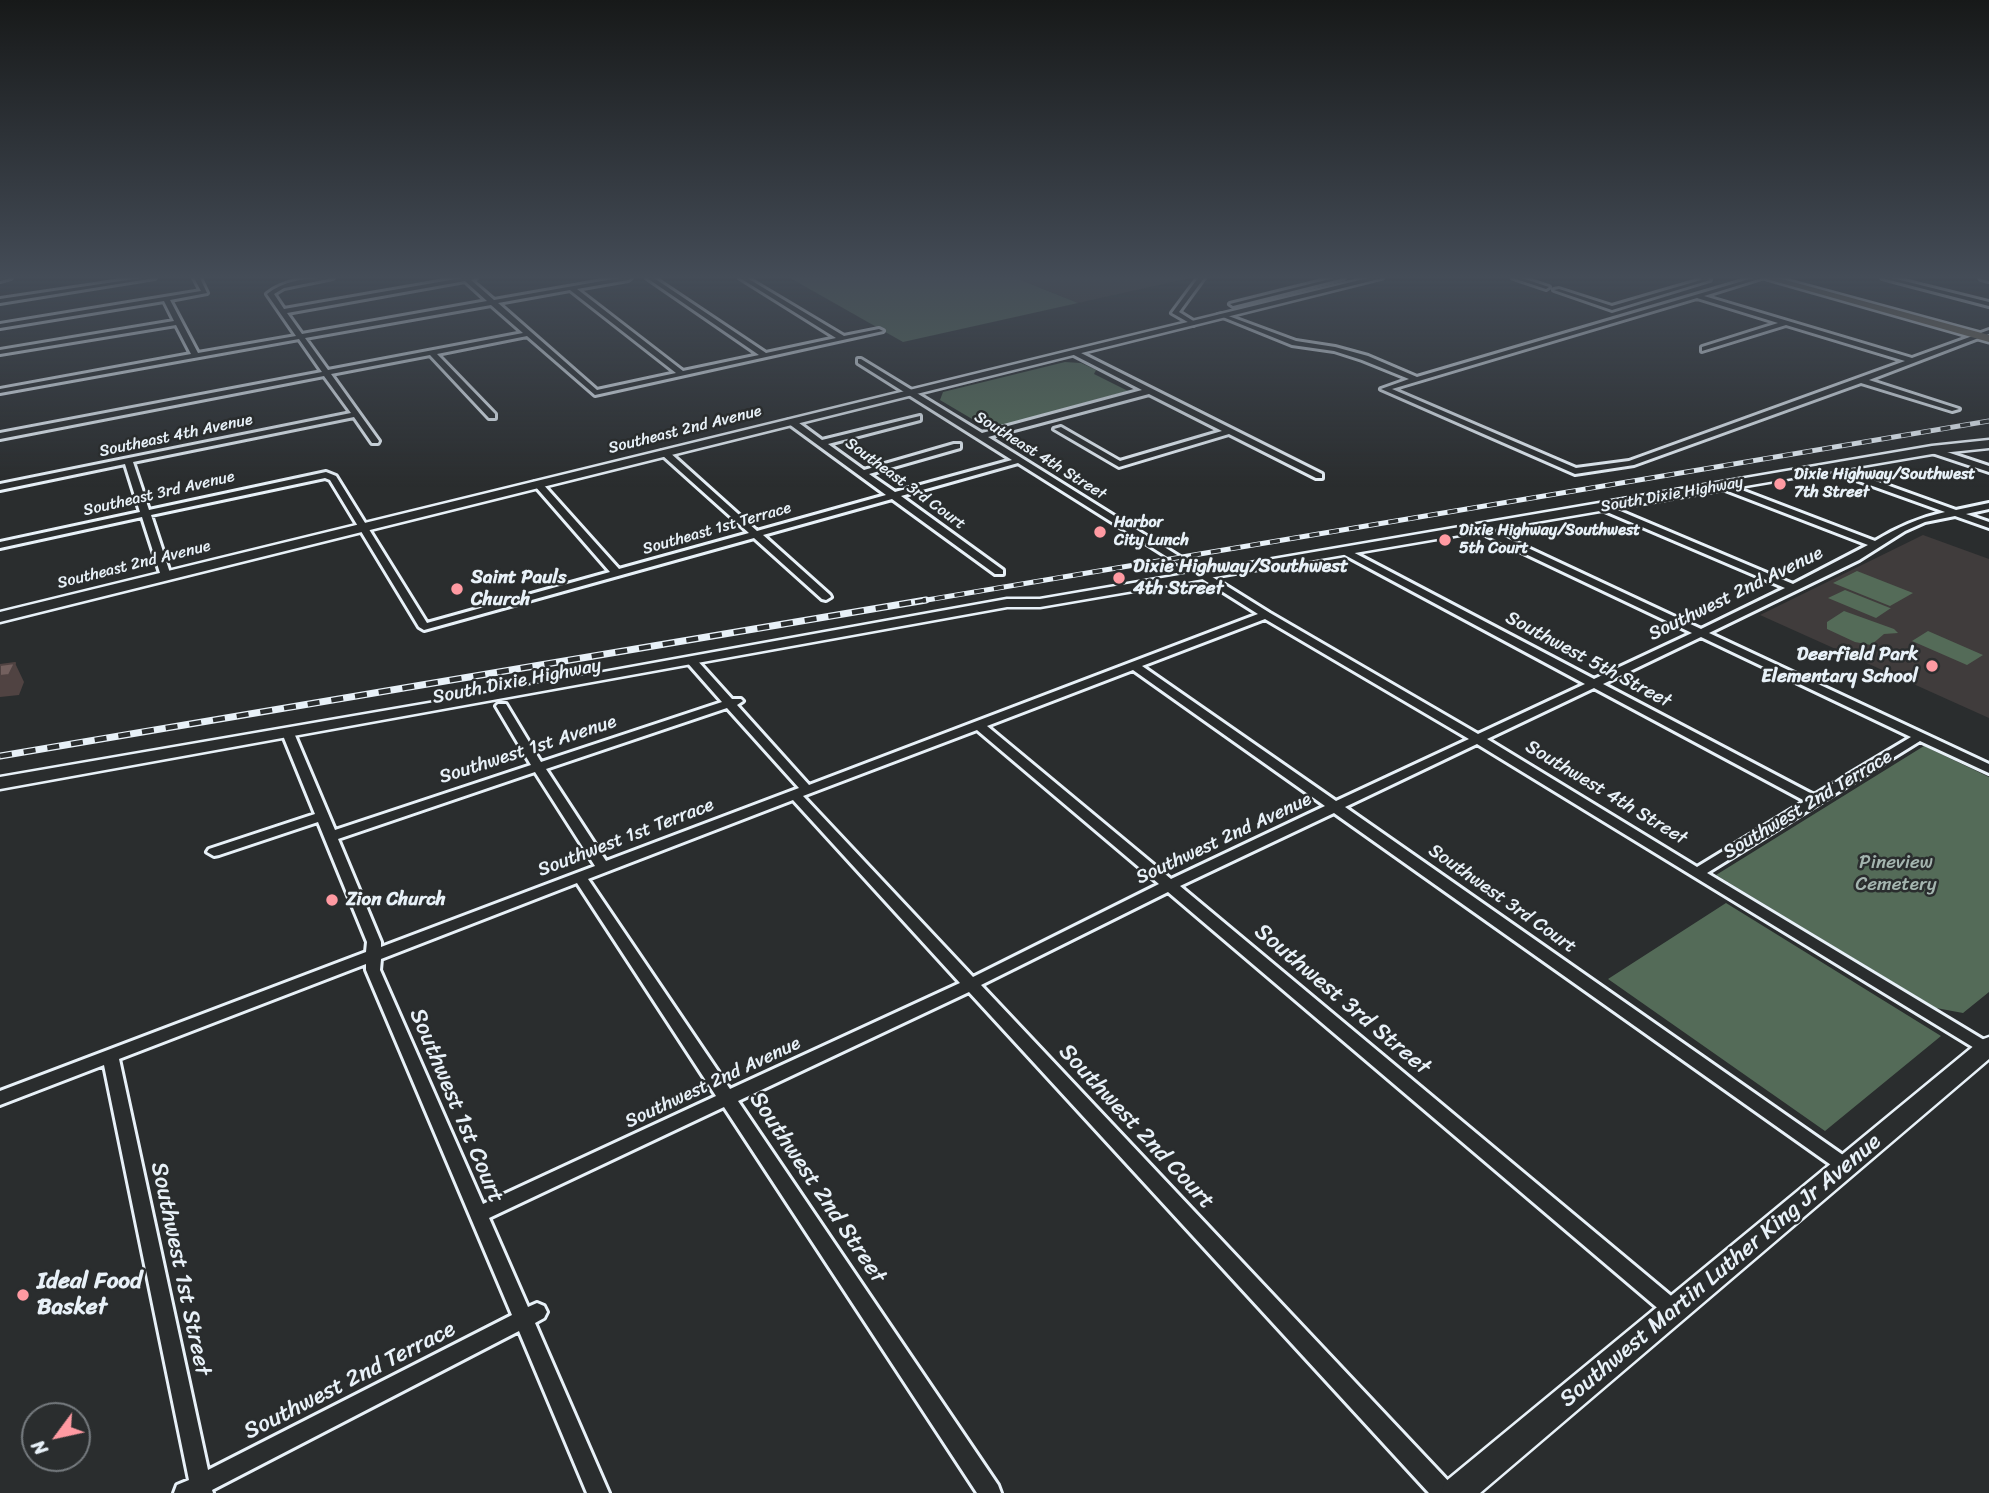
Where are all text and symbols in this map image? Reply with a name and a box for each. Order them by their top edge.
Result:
street label: Southeast 2nd Avenue [606,402,764,458]
street label: Southeast 4th Street [971,408,1109,504]
street label: Southeast 4th Avenue [98,410,254,462]
street label: Southeast 3rd Court [841,434,969,534]
place label: Dixie Highway/Southwest 7th Street [1794,465,1975,503]
street label: Southeast 3rd Avenue [82,467,236,521]
street label: South Dixie Highway [1599,473,1745,517]
marker: Dixie Highway/Southwest 7th Street [1772,476,1788,492]
street label: Southeast 1st Terrace [641,499,793,559]
place label: Harbor City Lunch [1114,513,1189,551]
place label: Dixie Highway/Southwest 5th Court [1459,521,1640,559]
marker: Harbor City Lunch [1092,524,1108,540]
marker: Dixie Highway/Southwest 5th Court [1437,532,1453,548]
street label: Southeast 2nd Avenue [55,537,213,593]
street label: Southwest 2nd Avenue [1645,542,1827,646]
place label: Dixie Highway/Southwest 4th Street [1133,556,1348,600]
place label: Saint Pauls Church [471,567,567,611]
marker: Dixie Highway/Southwest 4th Street [1111,570,1127,586]
marker: Saint Pauls Church [449,581,465,597]
street label: Southwest 5th Street [1501,607,1675,713]
place label: Deerfield Park Elementary School [1761,644,1918,688]
street label: South Dixie Highway [431,654,603,710]
marker: Deerfield Park Elementary School [1924,658,1940,674]
street label: Southwest 1st Avenue [436,711,620,789]
street label: Southwest 4th Street [1521,736,1691,850]
street label: Southwest 2nd Terrace [1719,746,1897,864]
street label: Southwest 2nd Avenue [1133,788,1315,890]
street label: Southwest 1st Terrace [535,794,717,882]
street label: Southwest 3rd Court [1424,839,1580,959]
park label: Pineview Cemetery [1855,852,1937,896]
place label: Zion Church [346,889,446,911]
marker: Zion Church [324,892,340,908]
street label: Southwest 3rd Street [1248,918,1436,1082]
street label: Southwest 1st Court [403,1005,509,1207]
street label: Southwest 2nd Avenue [622,1032,804,1134]
street label: Southwest 2nd Court [1052,1039,1220,1215]
street label: Southwest 2nd Street [743,1087,891,1289]
street label: Southwest Martin Luther King Jr Avenue [1555,1128,1887,1414]
street label: Southwest 1st Street [144,1160,216,1378]
place label: Ideal Food Basket [37,1268,142,1322]
marker: Ideal Food Basket [15,1287,31,1303]
street label: Southwest 2nd Terrace [240,1316,460,1446]
north arrow [21,1402,91,1472]
text: N [22,1433,57,1462]

